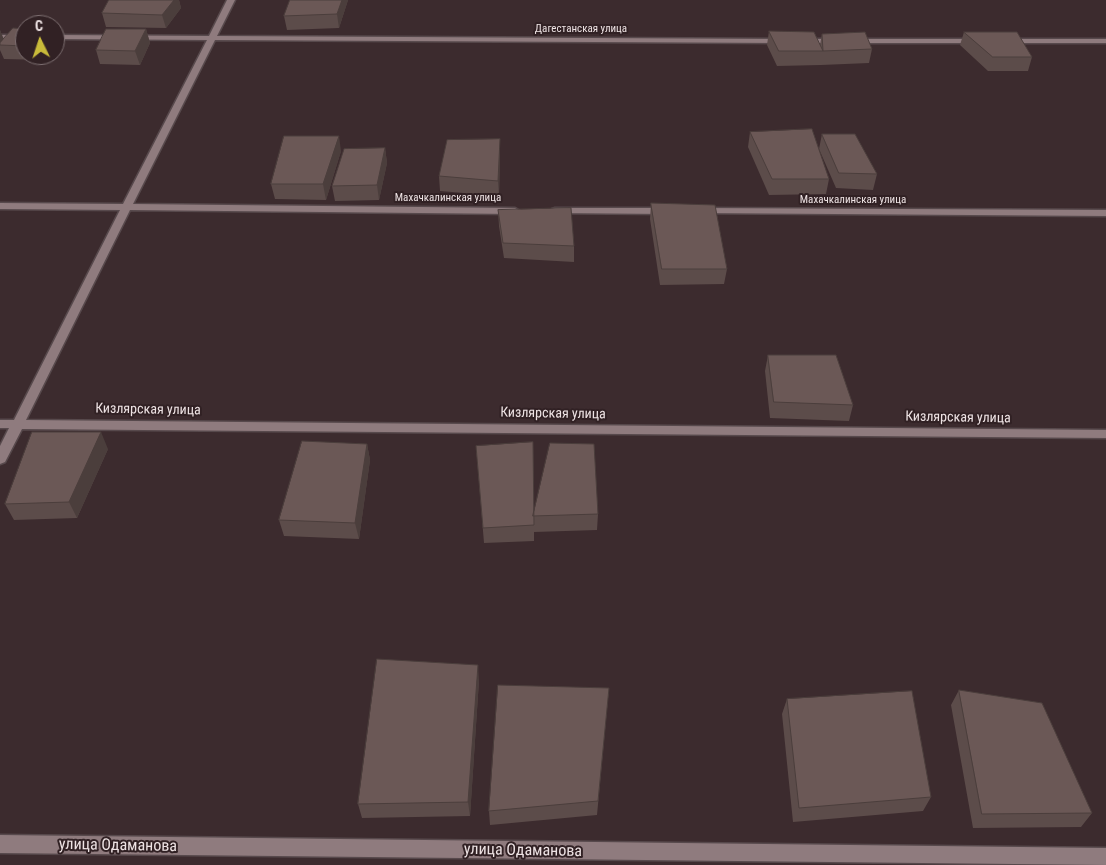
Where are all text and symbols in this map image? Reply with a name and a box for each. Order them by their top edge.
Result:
north arrow [15,15,65,65]
text: С [34,18,44,34]
street label: Дагестанская улица [535,22,627,36]
street label: Махачкалинская улица [395,191,501,205]
street label: Махачкалинская улица [800,193,906,207]
street label: Кизлярская улица [95,401,201,419]
street label: Кизлярская улица [500,405,606,423]
street label: Кизлярская улица [905,409,1011,427]
street label: улица Одаманова [59,835,177,857]
street label: улица Одаманова [464,840,582,862]

